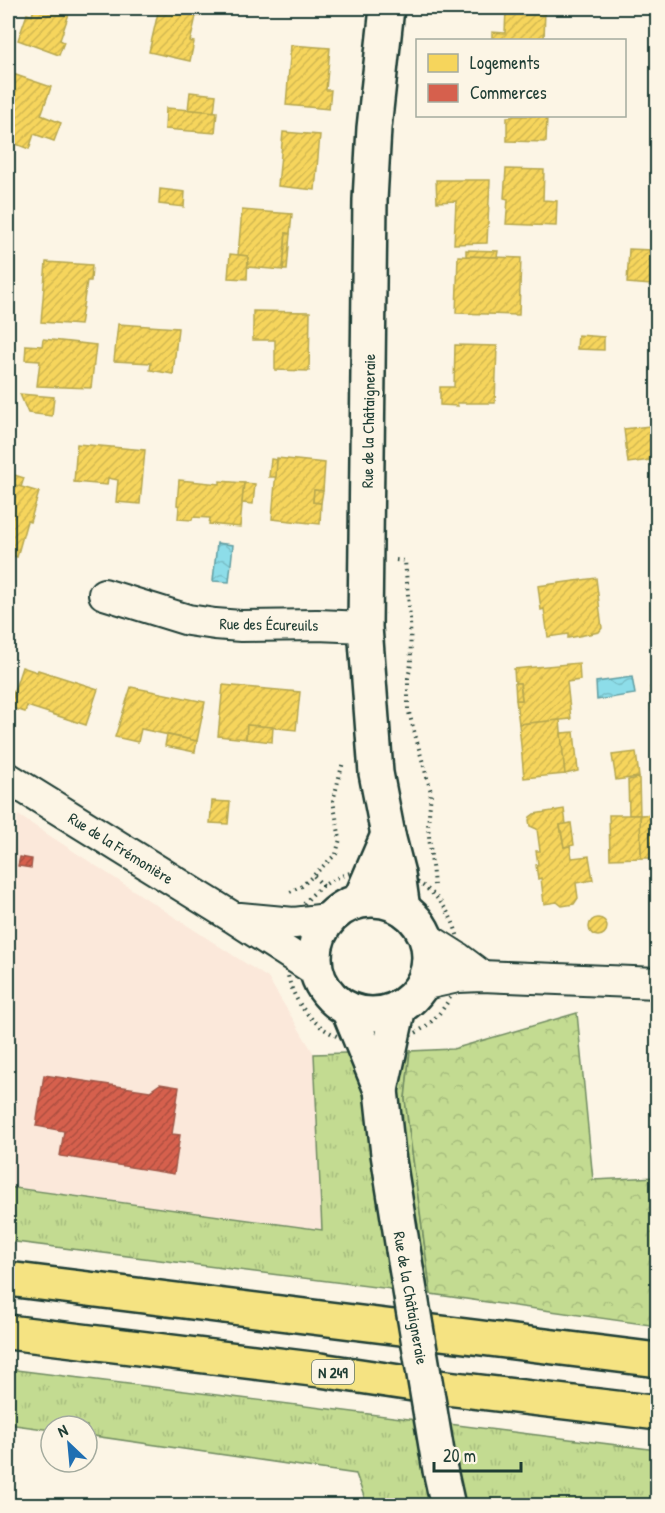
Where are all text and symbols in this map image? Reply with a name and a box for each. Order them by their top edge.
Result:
legend [416,39,626,117]
text: Logements [470,50,540,75]
text: Commerces [470,80,547,105]
street label: Rue de la Châtaigneraie [356,353,380,488]
street label: Rue des Écureuils [219,612,319,636]
street label: Rue de la Frémonière [64,807,178,889]
street label: Rue de la Châtaigneraie [388,1230,434,1367]
road number: N 249 [312,1360,354,1384]
north arrow [39,1414,99,1474]
text: N [54,1419,72,1442]
scale bar [434,1435,521,1473]
text: 20 m [443,1443,476,1468]

